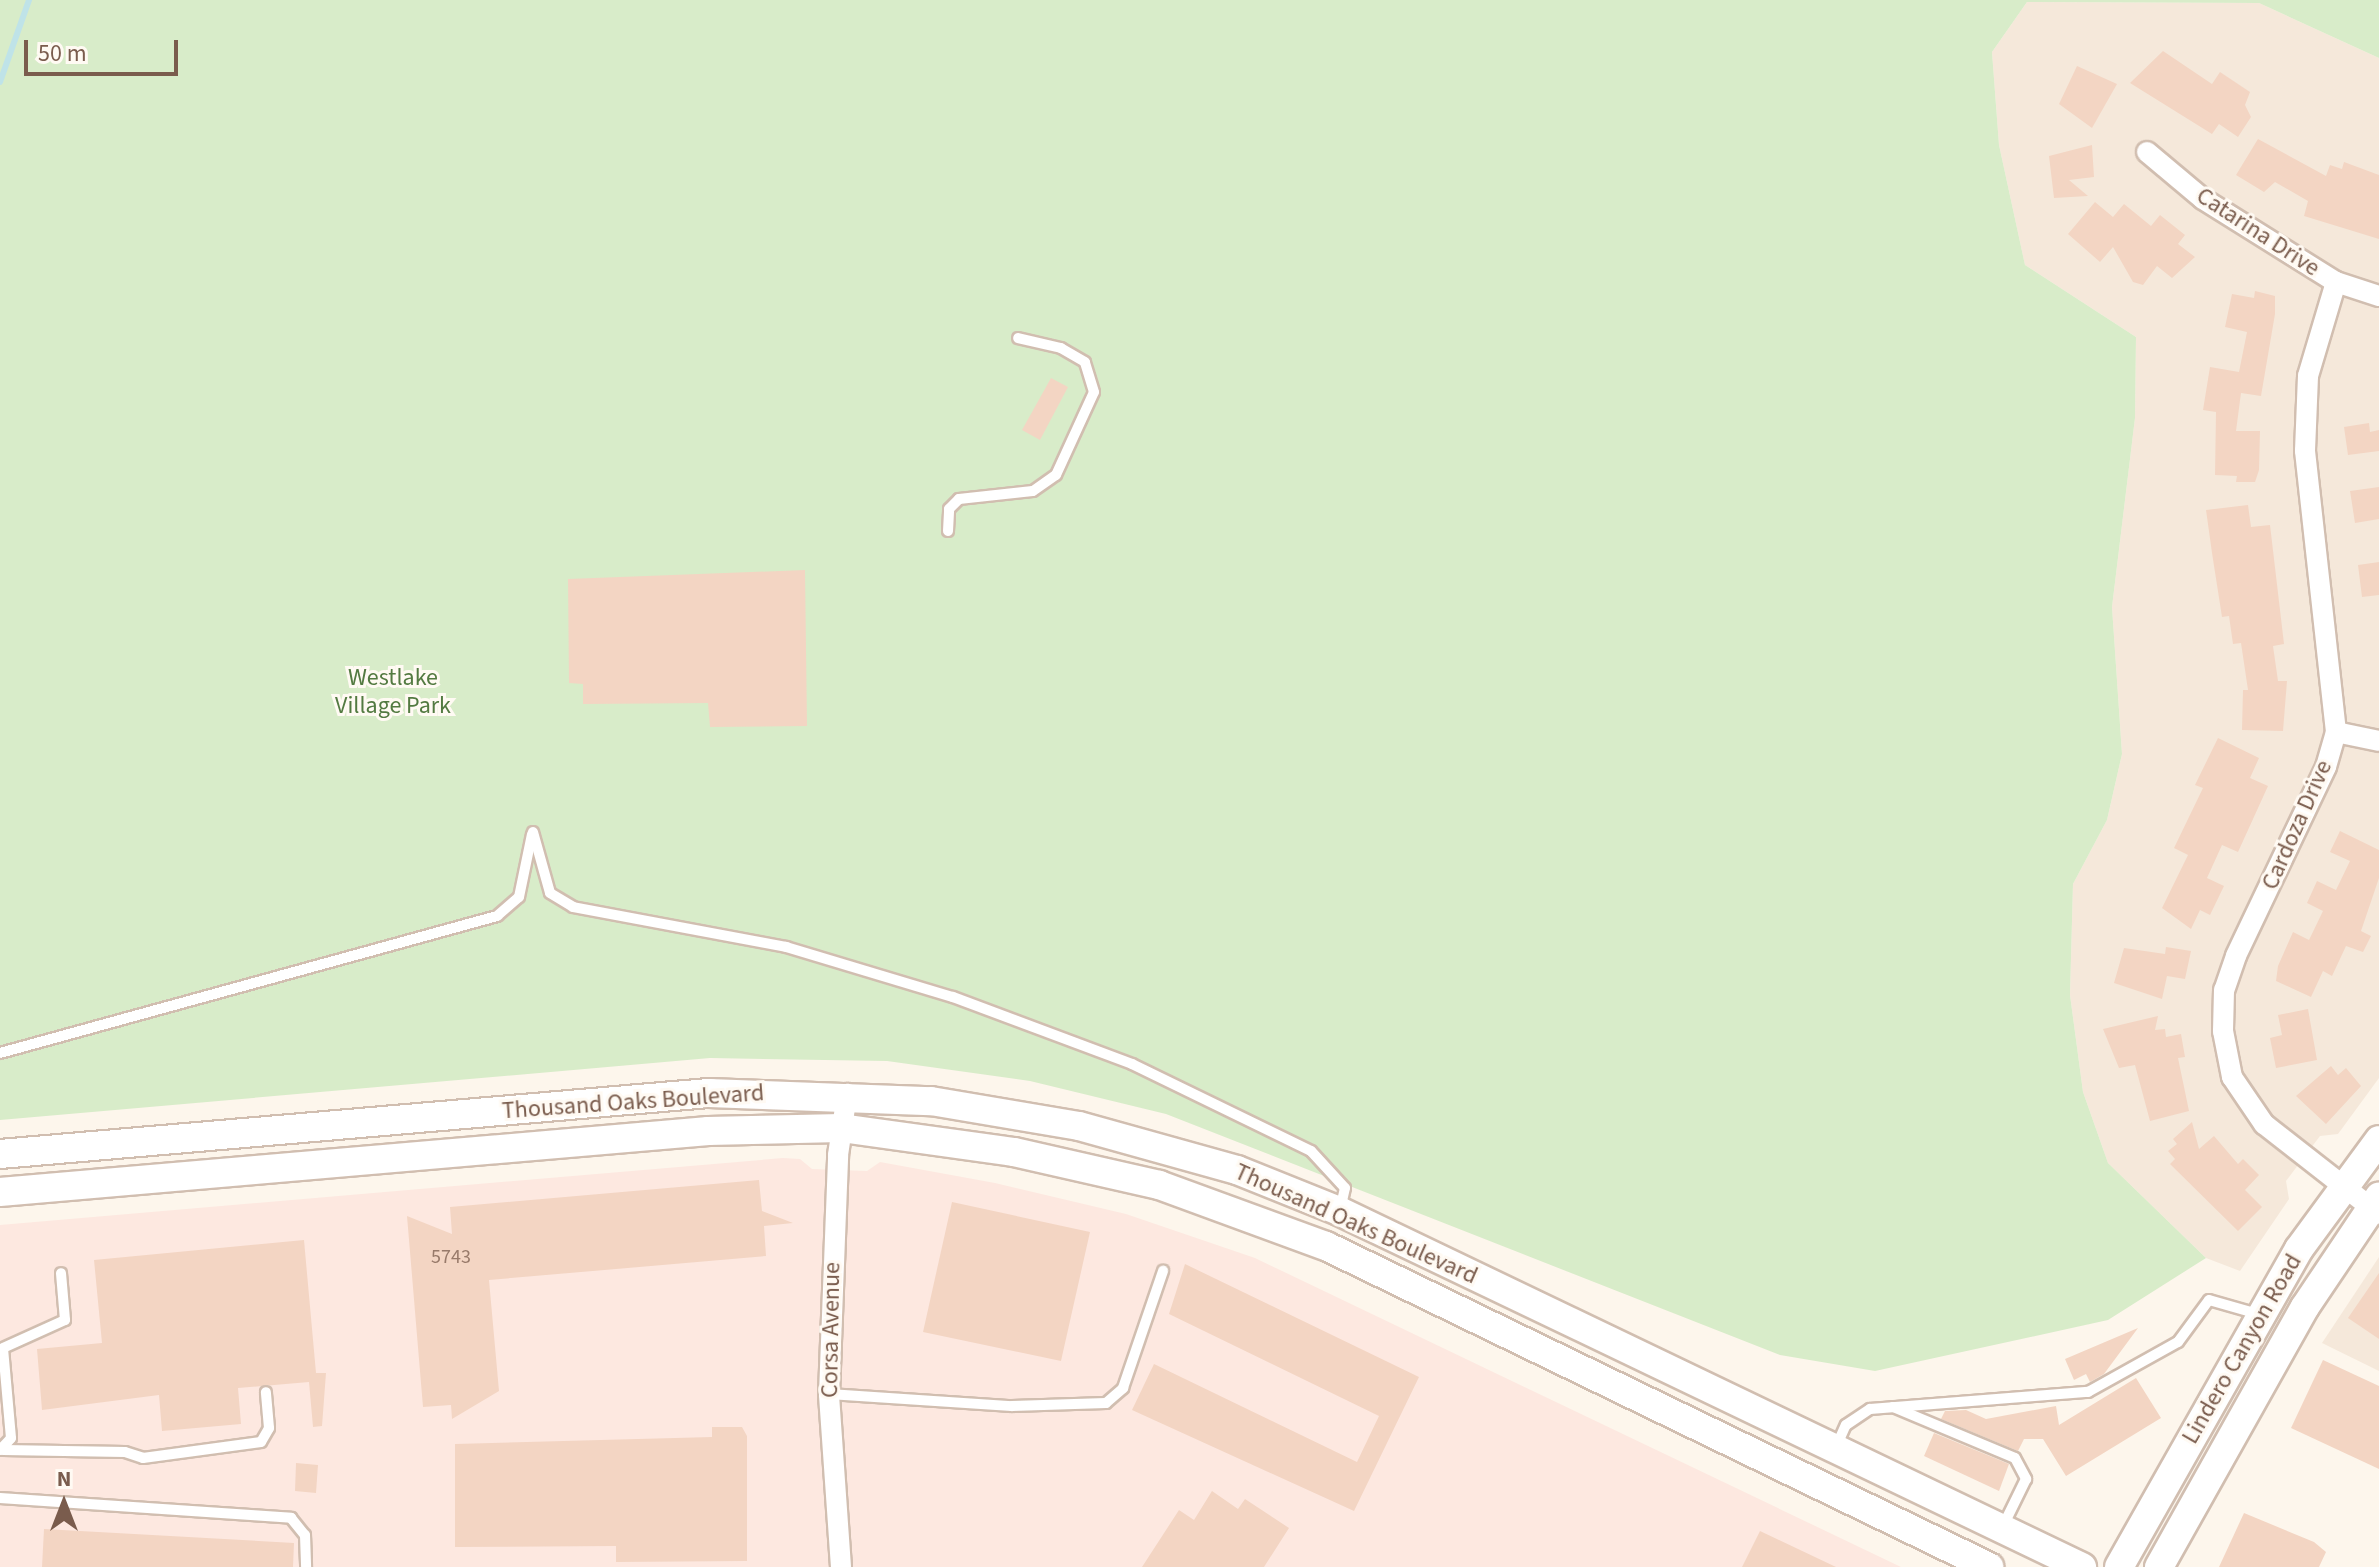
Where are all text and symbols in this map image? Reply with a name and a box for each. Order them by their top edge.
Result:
scale bar [28,24,182,74]
text: 50 m [38,36,87,71]
street label: Catarina Drive [2191,181,2325,283]
park label: Westlake Village Park [335,664,451,720]
street label: Cardoza Drive [2256,756,2338,894]
street label: Thousand Oaks Boulevard [501,1078,765,1126]
street label: Thousand Oaks Boulevard [1230,1157,1482,1291]
house number: 5743 [431,1245,471,1269]
street label: Lindero Canyon Road [2176,1249,2308,1449]
street label: Corsa Avenue [815,1262,847,1398]
north arrow [24,1463,104,1543]
text: N [57,1463,71,1495]

